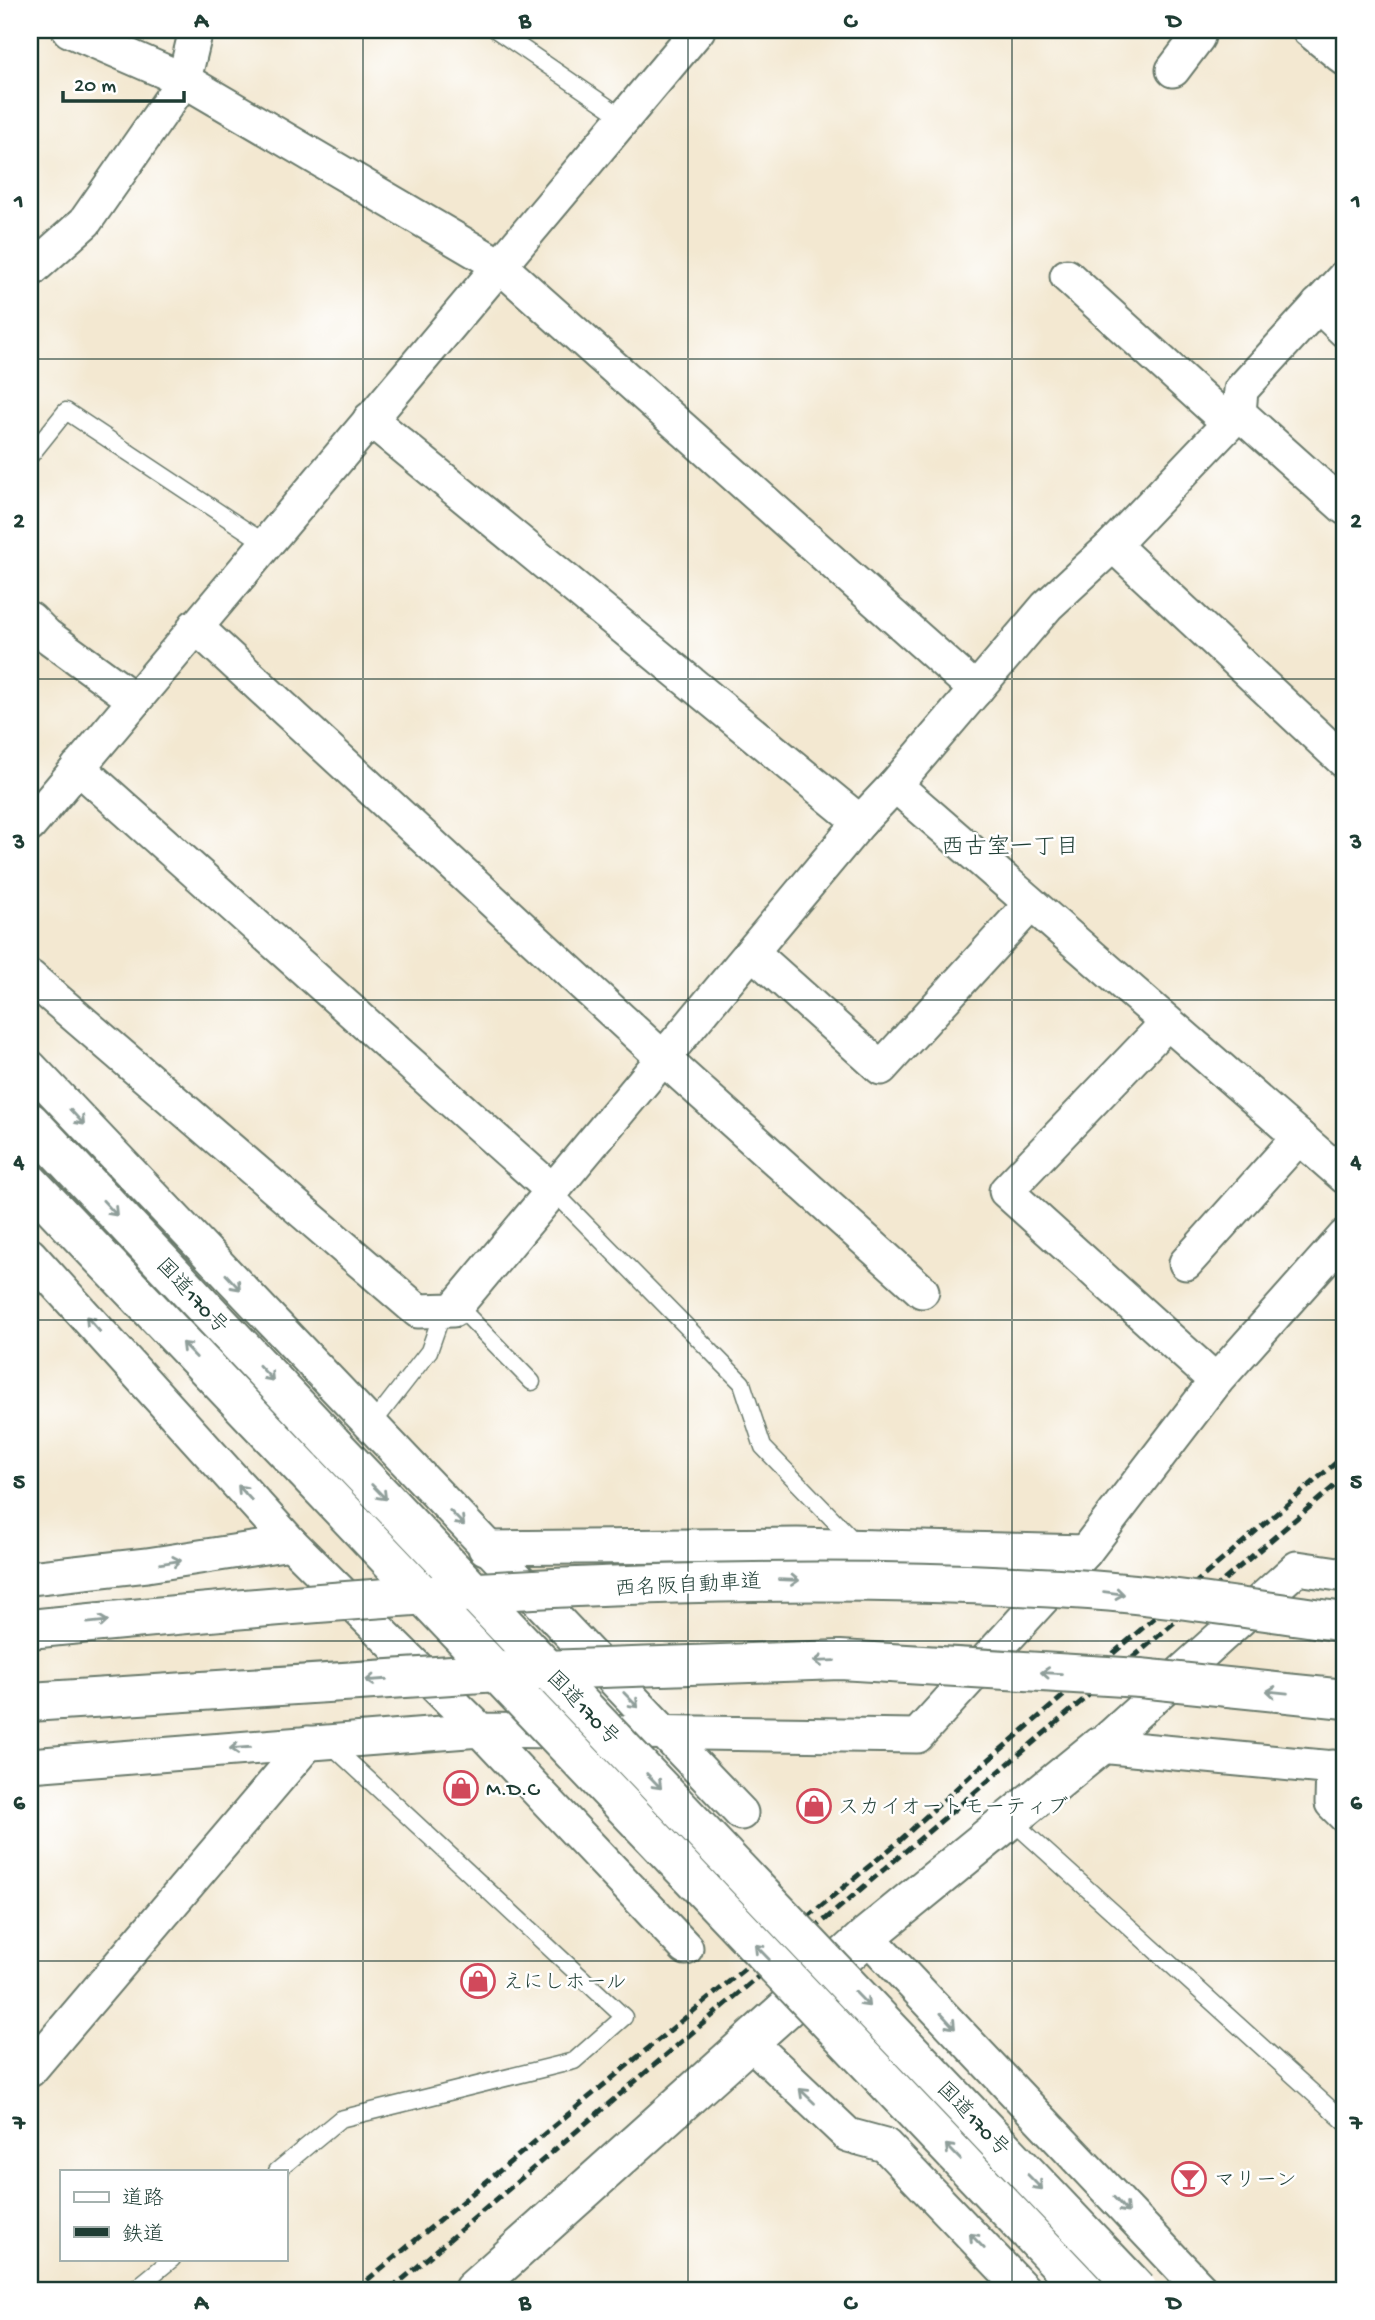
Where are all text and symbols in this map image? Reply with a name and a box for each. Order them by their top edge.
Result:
text: A [193,9,209,36]
text: B [518,9,532,36]
text: C [844,9,859,36]
text: D [1165,9,1183,36]
scale bar [63,60,184,104]
text: 20 m [74,75,116,100]
text: 1 [13,189,24,216]
text: 1 [1350,189,1361,216]
text: 2 [13,509,25,536]
text: 2 [1350,509,1362,536]
text: 3 [12,830,25,857]
text: 3 [1349,830,1362,857]
district label: 西古室一丁目 [941,834,1079,862]
one-way arrow [68,1108,85,1125]
text: 4 [13,1150,25,1177]
text: 4 [1350,1150,1362,1177]
one-way arrow [102,1199,119,1216]
street label: 国道170号 [149,1254,232,1340]
one-way arrow [225,1273,242,1290]
one-way arrow [85,1316,101,1334]
one-way arrow [181,1341,197,1359]
one-way arrow [258,1364,275,1381]
text: 5 [13,1470,25,1497]
text: 5 [1350,1470,1362,1497]
one-way arrow [371,1483,388,1500]
one-way arrow [237,1485,254,1502]
one-way arrow [449,1509,466,1526]
one-way arrow [159,1555,181,1568]
street label: 西名阪自動車道 [614,1569,762,1604]
one-way arrow [777,1574,800,1587]
one-way arrow [1102,1587,1125,1600]
one-way arrow [86,1615,108,1628]
one-way arrow [812,1654,835,1667]
street label: 国道170号 [540,1666,624,1752]
one-way arrow [1040,1666,1063,1679]
one-way arrow [365,1674,388,1687]
one-way arrow [1267,1685,1289,1698]
one-way arrow [623,1692,640,1709]
one-way arrow [230,1742,252,1755]
shop icon: M.D.C [442,1769,480,1807]
one-way arrow [646,1772,663,1789]
place label: M.D.C [486,1779,540,1804]
shop icon: スカイオートモーティブ [795,1787,833,1825]
text: 6 [13,1791,26,1818]
text: 6 [1350,1791,1363,1818]
place label: スカイオートモーティブ [838,1796,1068,1822]
one-way arrow [754,1943,770,1961]
shop icon: えにしホール [459,1962,497,2000]
place label: えにしホール [503,1972,626,1997]
one-way arrow [853,1990,870,2007]
one-way arrow [939,2013,956,2030]
street label: 国道170号 [930,2077,1014,2163]
one-way arrow [799,2088,816,2105]
text: 7 [12,2111,26,2138]
text: 7 [1349,2111,1363,2138]
one-way arrow [944,2144,961,2161]
bar icon: マリーン [1170,2160,1208,2198]
legend [60,2170,287,2260]
place label: マリーン [1214,2170,1297,2195]
one-way arrow [1027,2173,1044,2190]
text: 道路 [122,2187,164,2213]
one-way arrow [1112,2196,1129,2213]
text: 鉄道 [122,2223,164,2249]
one-way arrow [968,2233,985,2250]
text: A [193,2291,209,2318]
text: B [518,2291,532,2318]
text: C [844,2291,859,2318]
text: D [1165,2291,1183,2318]

